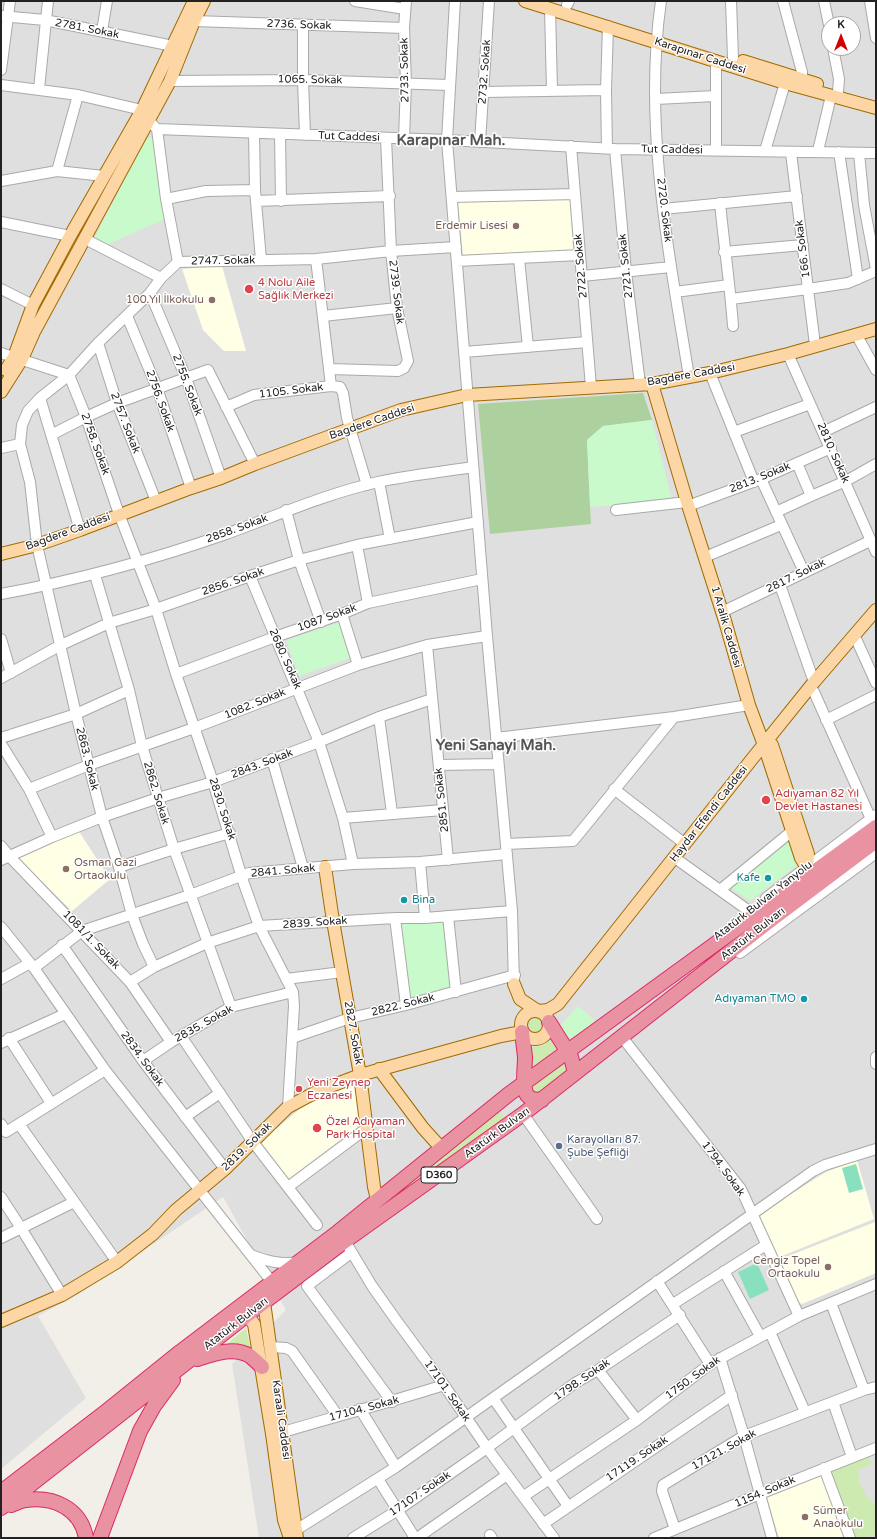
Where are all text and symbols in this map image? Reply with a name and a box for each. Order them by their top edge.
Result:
street label: 2781. Sokak [54,16,120,42]
north arrow [821,16,861,56]
street label: 2736. Sokak [266,17,332,33]
text: K [837,18,845,31]
street label: Karapınar Caddesi [653,35,747,77]
street label: 2733. Sokak [398,37,412,103]
street label: 2732. Sokak [476,39,494,105]
street label: 1065. Sokak [278,73,342,87]
street label: Tut Caddesi [318,129,380,145]
district label: Karapınar Mah. [396,132,506,150]
street label: Tut Caddesi [641,143,703,157]
street label: 2720. Sokak [653,177,675,243]
place label: Erdemir Lisesi [435,219,508,233]
street label: 166. Sokak [793,219,813,279]
marker: Erdemir Lisesi [511,221,521,231]
street label: 2722. Sokak [572,233,590,299]
street label: 2721. Sokak [616,233,636,299]
street label: 2747. Sokak [191,254,255,268]
street label: 2739. Sokak [385,259,407,325]
place label: 4 Nolu Aile Sağlık Merkezi [258,276,333,302]
marker: 4 Nolu Aile Sağlık Merkezi [243,283,255,295]
place label: 100.Yıl İlkokulu [126,293,204,307]
marker: 100.Yıl İlkokulu [207,295,217,305]
street label: 2755. Sokak [169,352,205,418]
street label: Bagdere Caddesi [646,361,736,389]
street label: 2756. Sokak [143,368,177,434]
street label: 1105. Sokak [258,381,324,401]
street label: 2757. Sokak [107,391,143,455]
street label: Bagdere Caddesi [328,401,416,443]
street label: 2758. Sokak [78,411,112,477]
street label: 2810. Sokak [814,421,852,485]
street label: 2813. Sokak [727,460,793,496]
street label: Bagdere Caddesi [24,511,112,553]
street label: 2858. Sokak [204,512,270,546]
street label: 2817. Sokak [764,556,828,596]
street label: 2856. Sokak [200,565,266,599]
street label: 1 Aralik Caddesi [708,585,744,669]
street label: 1087 Sokak [296,601,358,635]
street label: 2680. Sokak [266,627,304,691]
street label: 1082. Sokak [222,686,288,722]
street label: 2863. Sokak [73,726,101,792]
district label: Yeni Sanayi Mah. [436,737,556,755]
street label: 2843. Sokak [229,746,295,782]
street label: 2862. Sokak [140,760,172,826]
street label: Haydar Efendi Caddesi [667,763,751,865]
street label: 2851. Sokak [432,767,452,833]
street label: 2830. Sokak [206,776,238,842]
place label: Adıyaman 82 Yıl Devlet Hastanesi [775,787,862,813]
marker: Adıyaman 82 Yıl Devlet Hastanesi [760,794,772,806]
place label: Osman Gazi Ortaokulu [74,856,137,882]
street label: Atatürk Bulvarı Yanyolu [711,858,815,944]
street label: 2841. Sokak [250,862,316,880]
marker: Osman Gazi Ortaokulu [61,864,71,874]
place label: Kafe [736,871,760,885]
marker: Kafe [763,873,773,883]
place label: Bina [412,893,435,907]
marker: Bina [399,895,409,905]
street label: Atatürk Bulvarı [718,905,788,963]
street label: 1081/1. Sokak [60,908,122,972]
street label: 2839. Sokak [282,914,348,932]
street label: 2822. Sokak [370,991,436,1019]
place label: Adıyaman TMO [714,992,796,1006]
marker: Adıyaman TMO [799,994,809,1004]
street label: 2827. Sokak [341,1000,365,1066]
street label: 2835. Sokak [172,1003,236,1045]
street label: 2834. Sokak [118,1029,166,1089]
place label: Yeni Zeynep Eczanesi [307,1076,371,1102]
marker: Yeni Zeynep Eczanesi [294,1084,304,1094]
street label: Atatürk Bulvarı [462,1105,532,1161]
place label: Özel Adıyaman Park Hospital [326,1115,405,1141]
street label: 2819. Sokak [219,1120,275,1174]
marker: Özel Adıyaman Park Hospital [311,1122,323,1134]
place label: Karayolları 87. Şube Şefliği [567,1133,641,1159]
street label: 1794. Sokak [699,1139,747,1199]
marker: Karayolları 87. Şube Şefliği [554,1141,564,1151]
road number: D360 [421,1167,457,1183]
place label: Cengiz Topel Ortaokulu [753,1254,820,1280]
marker: Cengiz Topel Ortaokulu [823,1262,833,1272]
street label: Atatürk Bulvarı [201,1295,271,1353]
street label: 1750. Sokak [663,1354,723,1402]
street label: 1798. Sokak [551,1356,613,1404]
street label: 17101. Sokak [421,1358,473,1424]
street label: Karaali Caddesi [269,1379,293,1461]
street label: 17104. Sokak [328,1393,400,1425]
street label: 17121. Sokak [689,1427,759,1473]
street label: 17119. Sokak [604,1433,670,1485]
street label: 17107. Sokak [387,1469,453,1519]
street label: 1154. Sokak [733,1473,797,1511]
place label: Sümer Anaokulu [813,1504,863,1530]
marker: Sümer Anaokulu [800,1512,810,1522]

